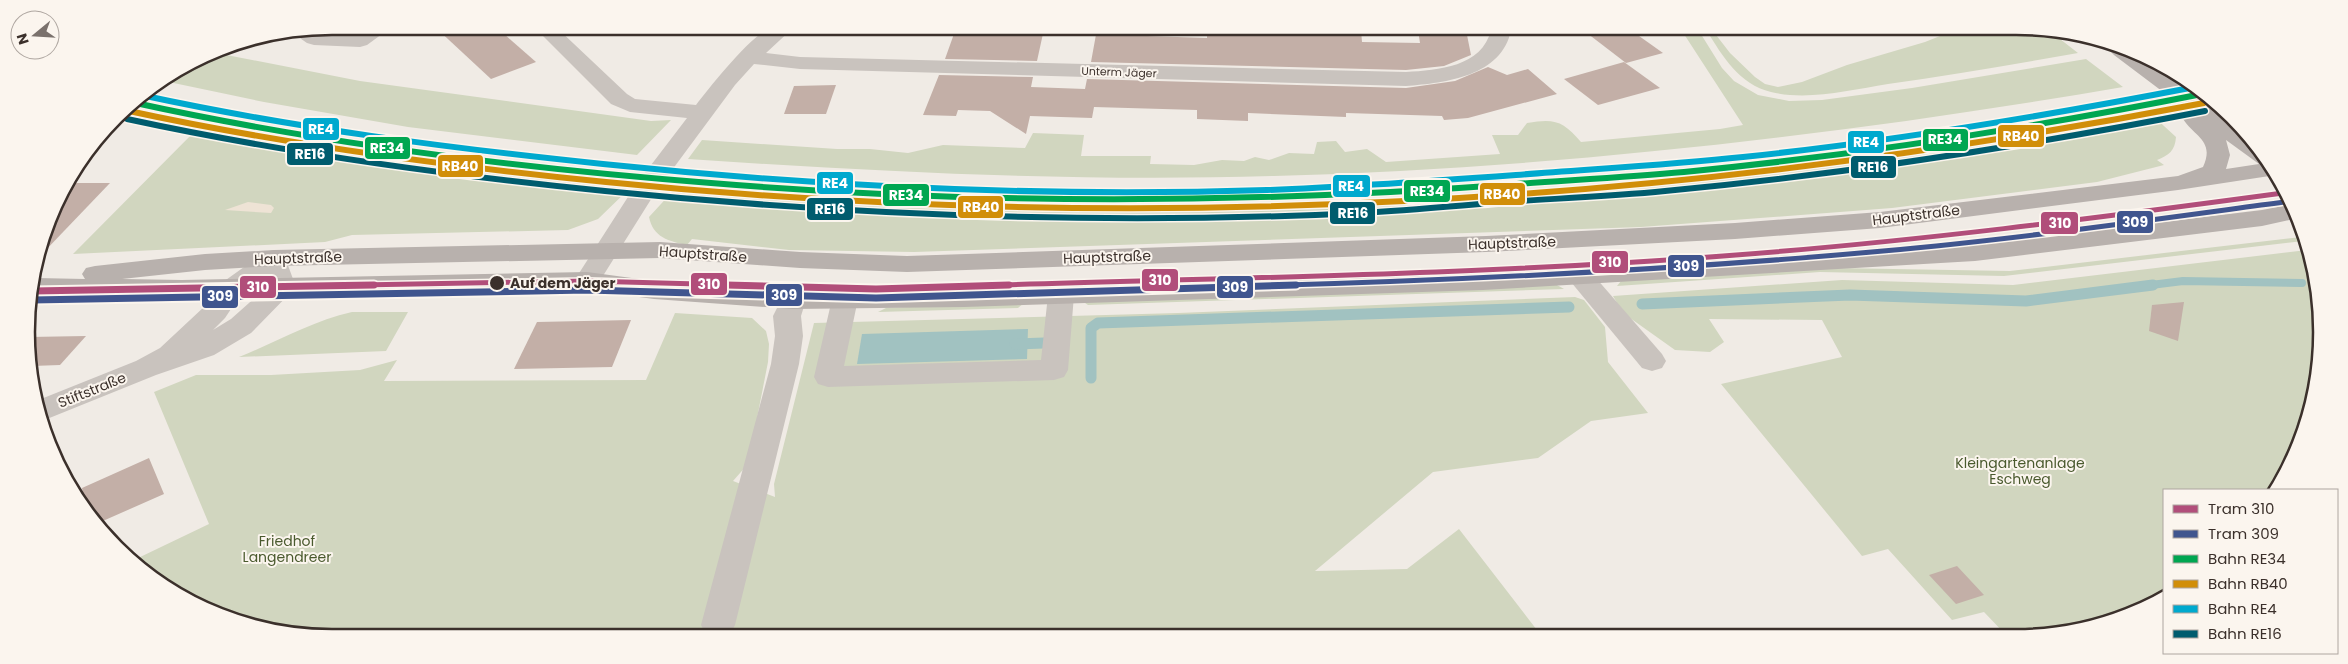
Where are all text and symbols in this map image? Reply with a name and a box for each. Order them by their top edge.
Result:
north arrow [10,10,60,60]
text: N [11,31,34,47]
street label: Unterm Jäger [1081,63,1157,81]
line badge: RE4 [302,117,340,141]
text: RE4 [308,119,334,139]
line badge: RB40 [1997,124,2045,148]
text: RB40 [2003,126,2039,146]
line badge: RE34 [1922,128,1969,152]
text: RE34 [1928,129,1962,149]
line badge: RE4 [1847,130,1885,154]
text: RE4 [1853,132,1879,152]
line badge: RE34 [364,136,411,160]
text: RE34 [370,138,404,158]
line badge: RE16 [286,142,334,166]
text: RE16 [295,144,326,164]
line badge: RB40 [437,154,484,178]
line badge: RE16 [1850,155,1897,179]
text: RB40 [442,156,478,176]
text: RE16 [1858,157,1889,177]
line badge: RE4 [816,171,854,195]
text: RE4 [822,173,848,193]
line badge: RE4 [1332,174,1371,198]
text: RE4 [1338,176,1364,196]
line badge: RE34 [1403,179,1451,203]
text: RE34 [1410,181,1444,201]
line badge: RB40 [1479,182,1526,206]
line badge: RE34 [882,183,930,207]
text: RB40 [1484,184,1520,204]
text: RE34 [889,185,923,205]
line badge: RB40 [957,195,1004,219]
line badge: RE16 [806,197,854,221]
text: RB40 [963,197,999,217]
text: RE16 [815,199,846,219]
street label: Hauptstraße [1871,200,1961,230]
line badge: RE16 [1329,201,1376,225]
text: RE16 [1338,203,1369,223]
line badge: 309 [2116,210,2154,234]
line badge: 310 [2040,211,2079,235]
text: 309 [2122,212,2148,232]
text: 310 [2049,213,2071,233]
street label: Hauptstraße [1468,231,1557,255]
street label: Hauptstraße [658,241,748,267]
street label: Hauptstraße [1063,245,1152,269]
street label: Hauptstraße [254,246,343,270]
line badge: 310 [1591,250,1629,274]
text: 310 [1599,252,1621,272]
line badge: 309 [1667,254,1705,278]
text: 309 [1673,256,1699,276]
line badge: 310 [1141,268,1179,292]
text: 310 [1149,270,1171,290]
line badge: 310 [690,272,728,296]
place label: Auf dem Jäger [510,273,615,293]
marker: Auf dem Jäger [488,274,506,292]
text: 310 [698,274,720,294]
line badge: 310 [239,275,277,299]
line badge: 309 [1216,275,1254,299]
text: 310 [247,277,269,297]
text: 309 [1222,277,1248,297]
line badge: 309 [765,283,803,307]
line badge: 309 [201,285,239,309]
text: 309 [771,285,797,305]
text: 309 [207,286,233,306]
street label: Stiftstraße [55,367,129,413]
park label: Kleingartenanlage Eschweg [1955,453,2085,489]
legend [2163,489,2338,654]
text: Tram 310 [2208,498,2274,519]
text: Tram 309 [2208,523,2279,544]
park label: Friedhof Langendreer [243,531,331,567]
text: Bahn RE34 [2208,548,2286,569]
text: Bahn RB40 [2208,573,2288,594]
text: Bahn RE4 [2208,598,2277,619]
text: Bahn RE16 [2208,623,2282,644]

